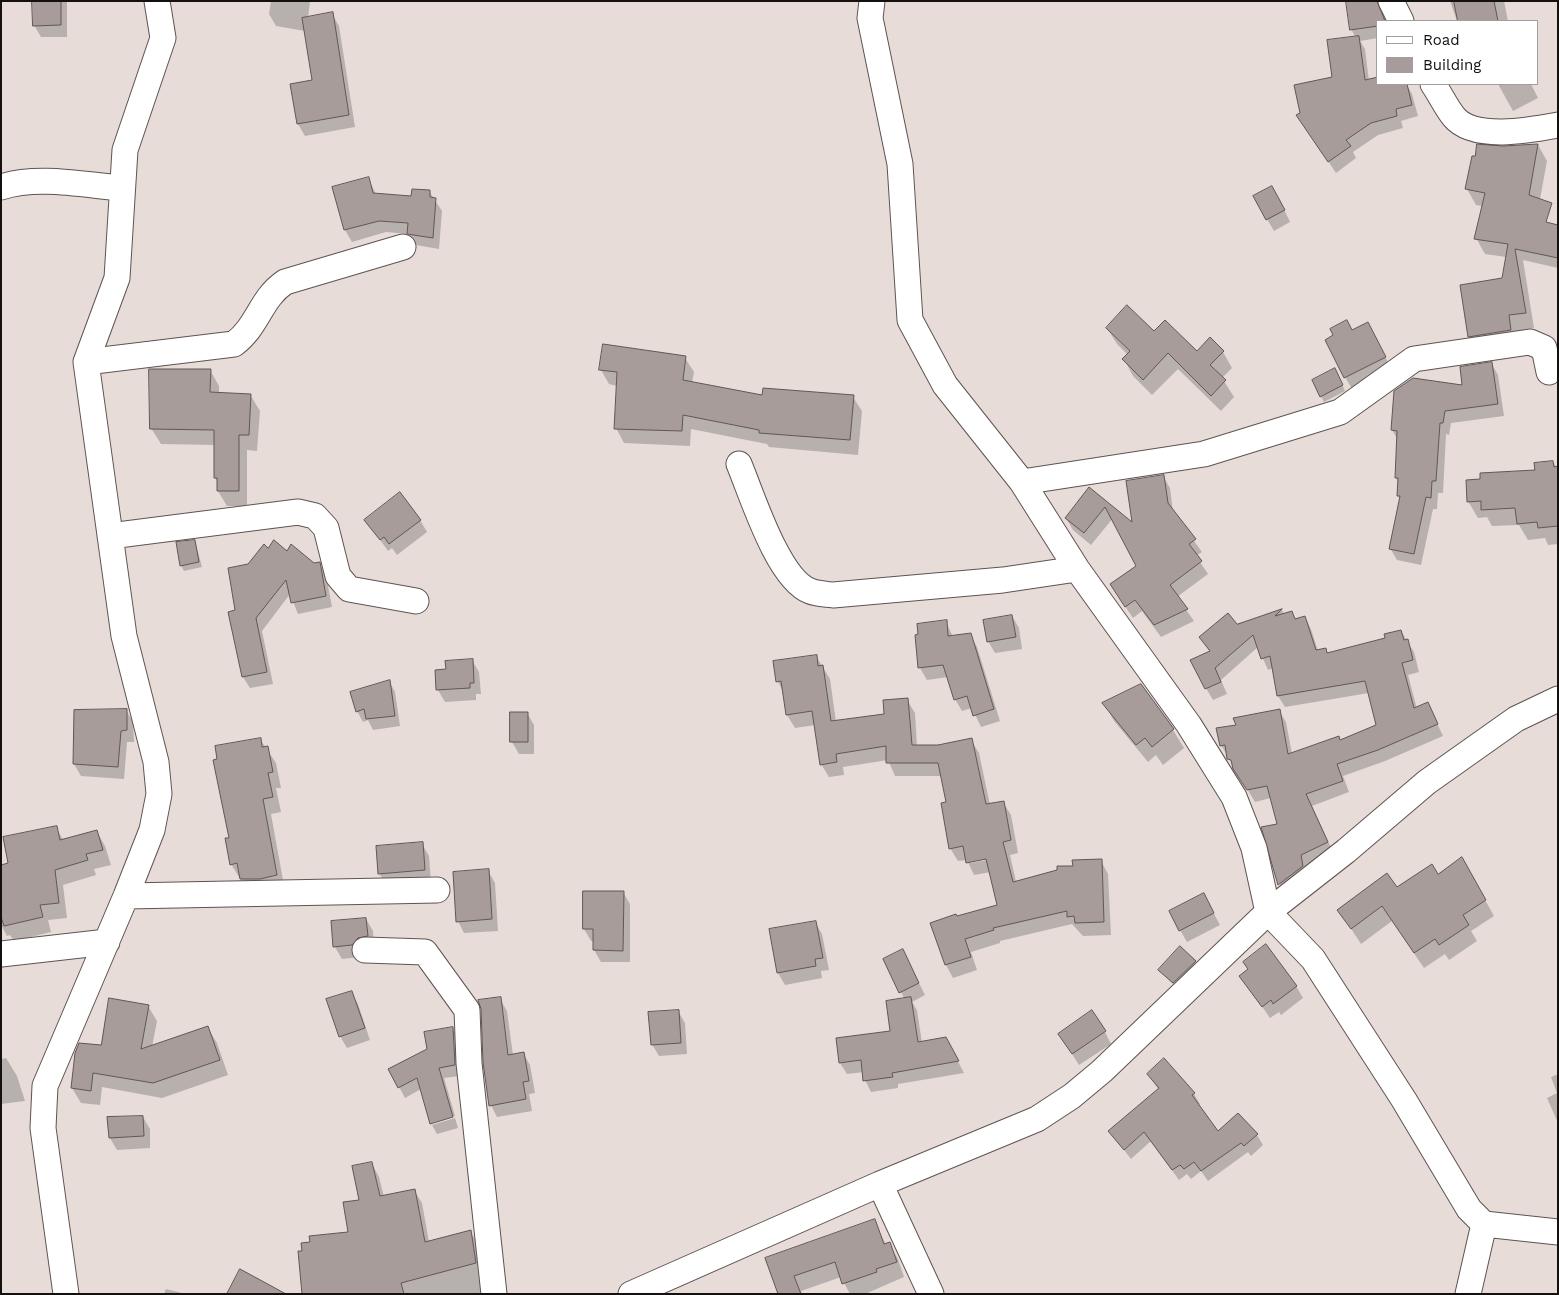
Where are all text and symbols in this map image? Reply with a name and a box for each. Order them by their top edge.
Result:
legend [1376,20,1539,85]
text: Road [1423,31,1460,49]
text: Building [1423,56,1481,74]

